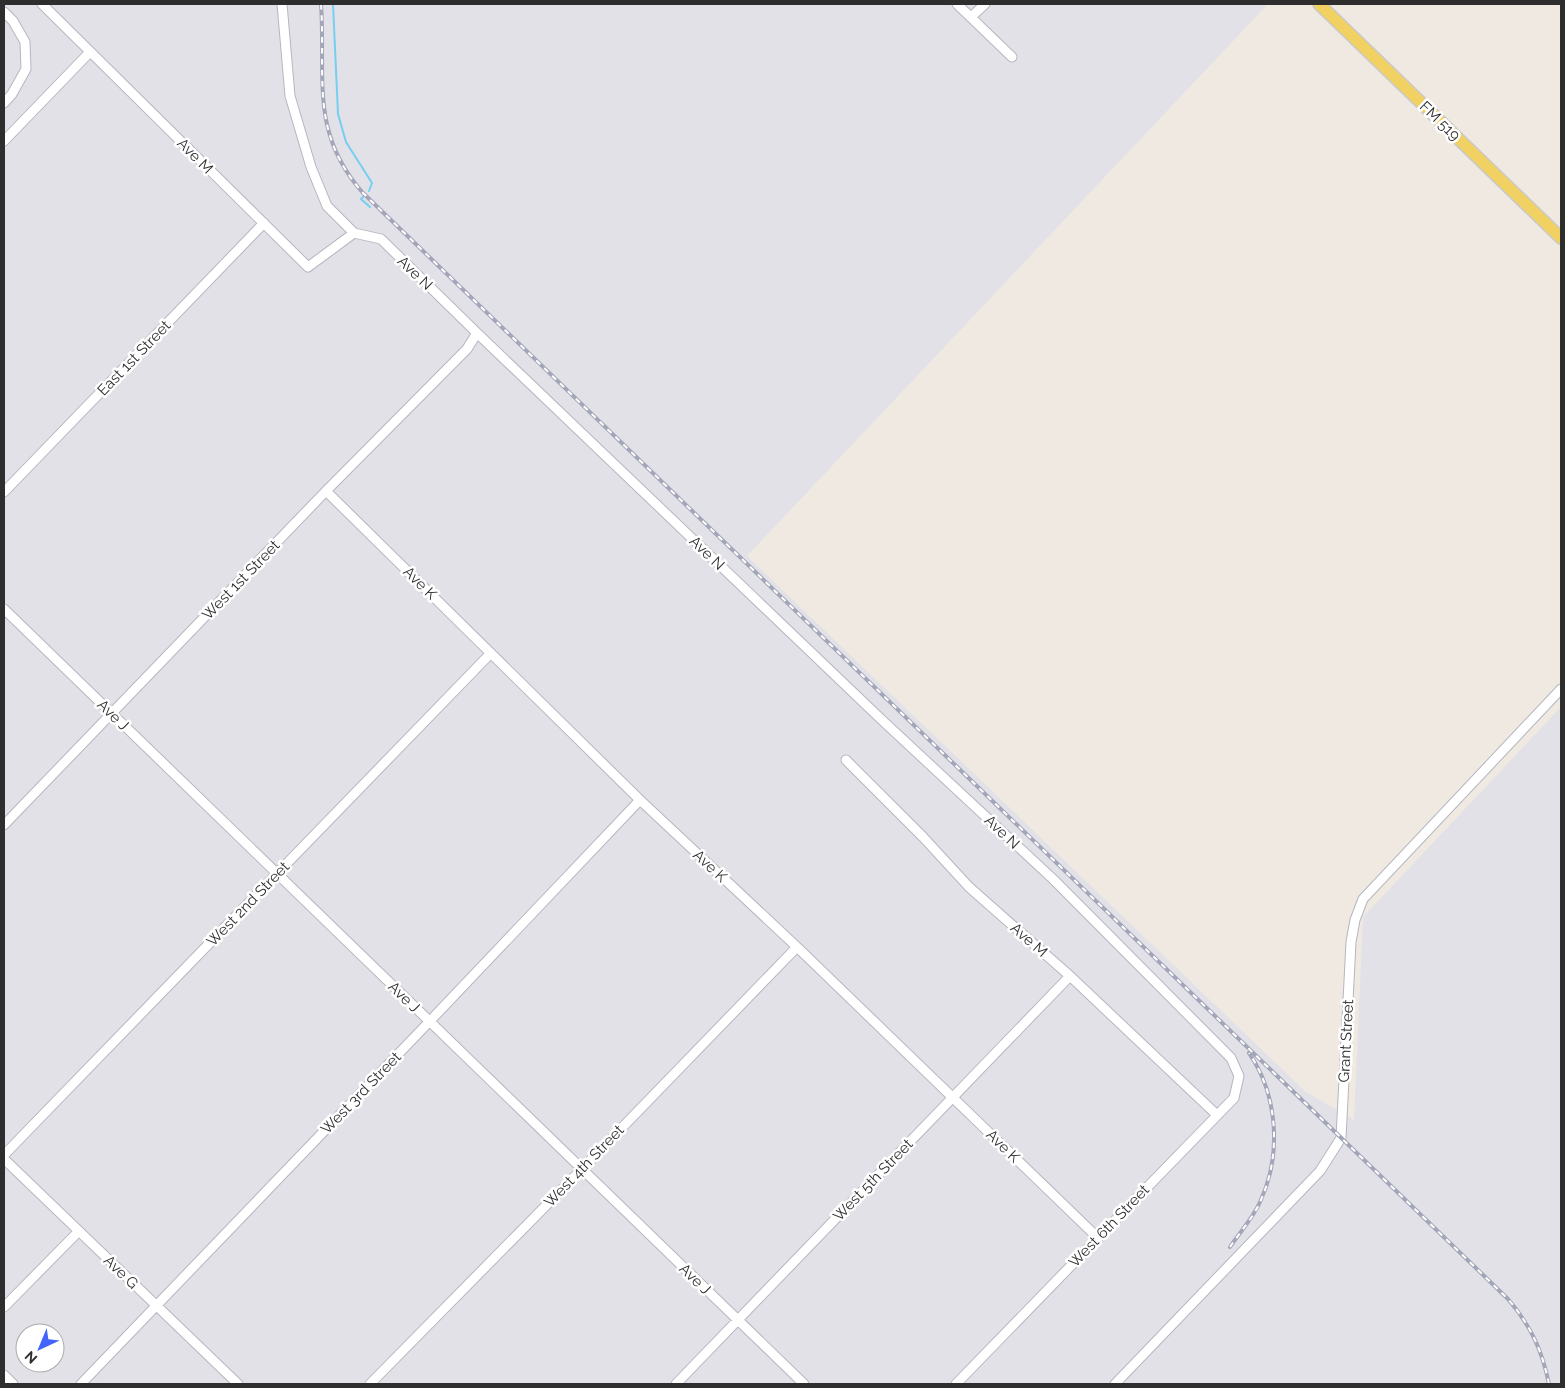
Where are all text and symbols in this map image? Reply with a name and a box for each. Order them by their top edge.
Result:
street label: FM 519 [1416,97,1464,145]
street label: Ave M [173,134,217,178]
street label: Ave N [394,252,436,294]
street label: East 1st Street [94,317,174,399]
street label: Ave N [686,532,728,574]
street label: West 1st Street [199,536,283,624]
street label: Ave K [399,563,441,603]
street label: Ave J [94,696,132,734]
street label: Ave N [981,811,1023,853]
street label: Ave K [689,846,731,886]
street label: West 2nd Street [203,858,293,950]
street label: Ave M [1007,919,1051,961]
street label: Ave J [385,978,423,1016]
street label: Grant Street [1335,999,1357,1083]
street label: West 3rd Street [317,1048,405,1138]
street label: West 4th Street [540,1121,628,1211]
street label: Ave K [982,1126,1024,1166]
street label: West 5th Street [829,1135,917,1225]
street label: West 6th Street [1065,1181,1153,1271]
street label: Ave G [100,1251,142,1293]
street label: Ave J [676,1260,714,1298]
north arrow [15,1323,65,1373]
text: N [22,1348,40,1367]

